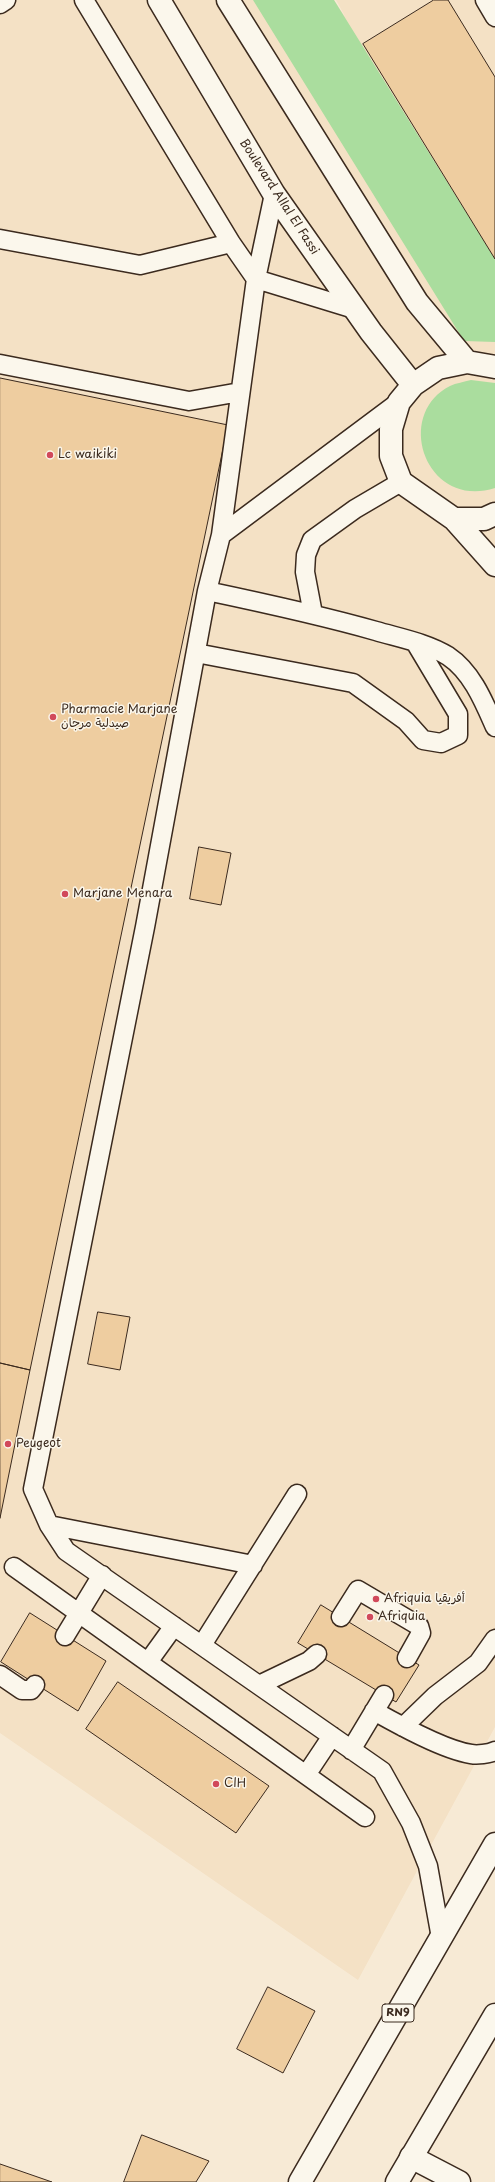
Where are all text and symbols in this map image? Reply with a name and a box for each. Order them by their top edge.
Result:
street label: Boulevard Allal El Fassi [236,137,322,257]
place label: Lc waikiki [58,448,117,462]
marker: Lc waikiki [45,450,55,460]
place label: Pharmacie Marjane صيدلية مرجان [61,703,177,731]
marker: Pharmacie Marjane صيدلية مرجان [48,712,58,722]
place label: Marjane Menara [73,887,172,901]
marker: Marjane Menara [60,889,70,899]
place label: Peugeot [16,1437,61,1451]
marker: Peugeot [3,1439,13,1449]
place label: Afriquia أفريقيا [384,1592,465,1606]
marker: Afriquia أفريقيا [371,1594,381,1604]
place label: Afriquia [378,1610,425,1624]
marker: Afriquia [365,1612,375,1622]
place label: CIH [224,1777,246,1791]
marker: CIH [211,1779,221,1789]
road number: RN9 [382,2004,414,2022]

